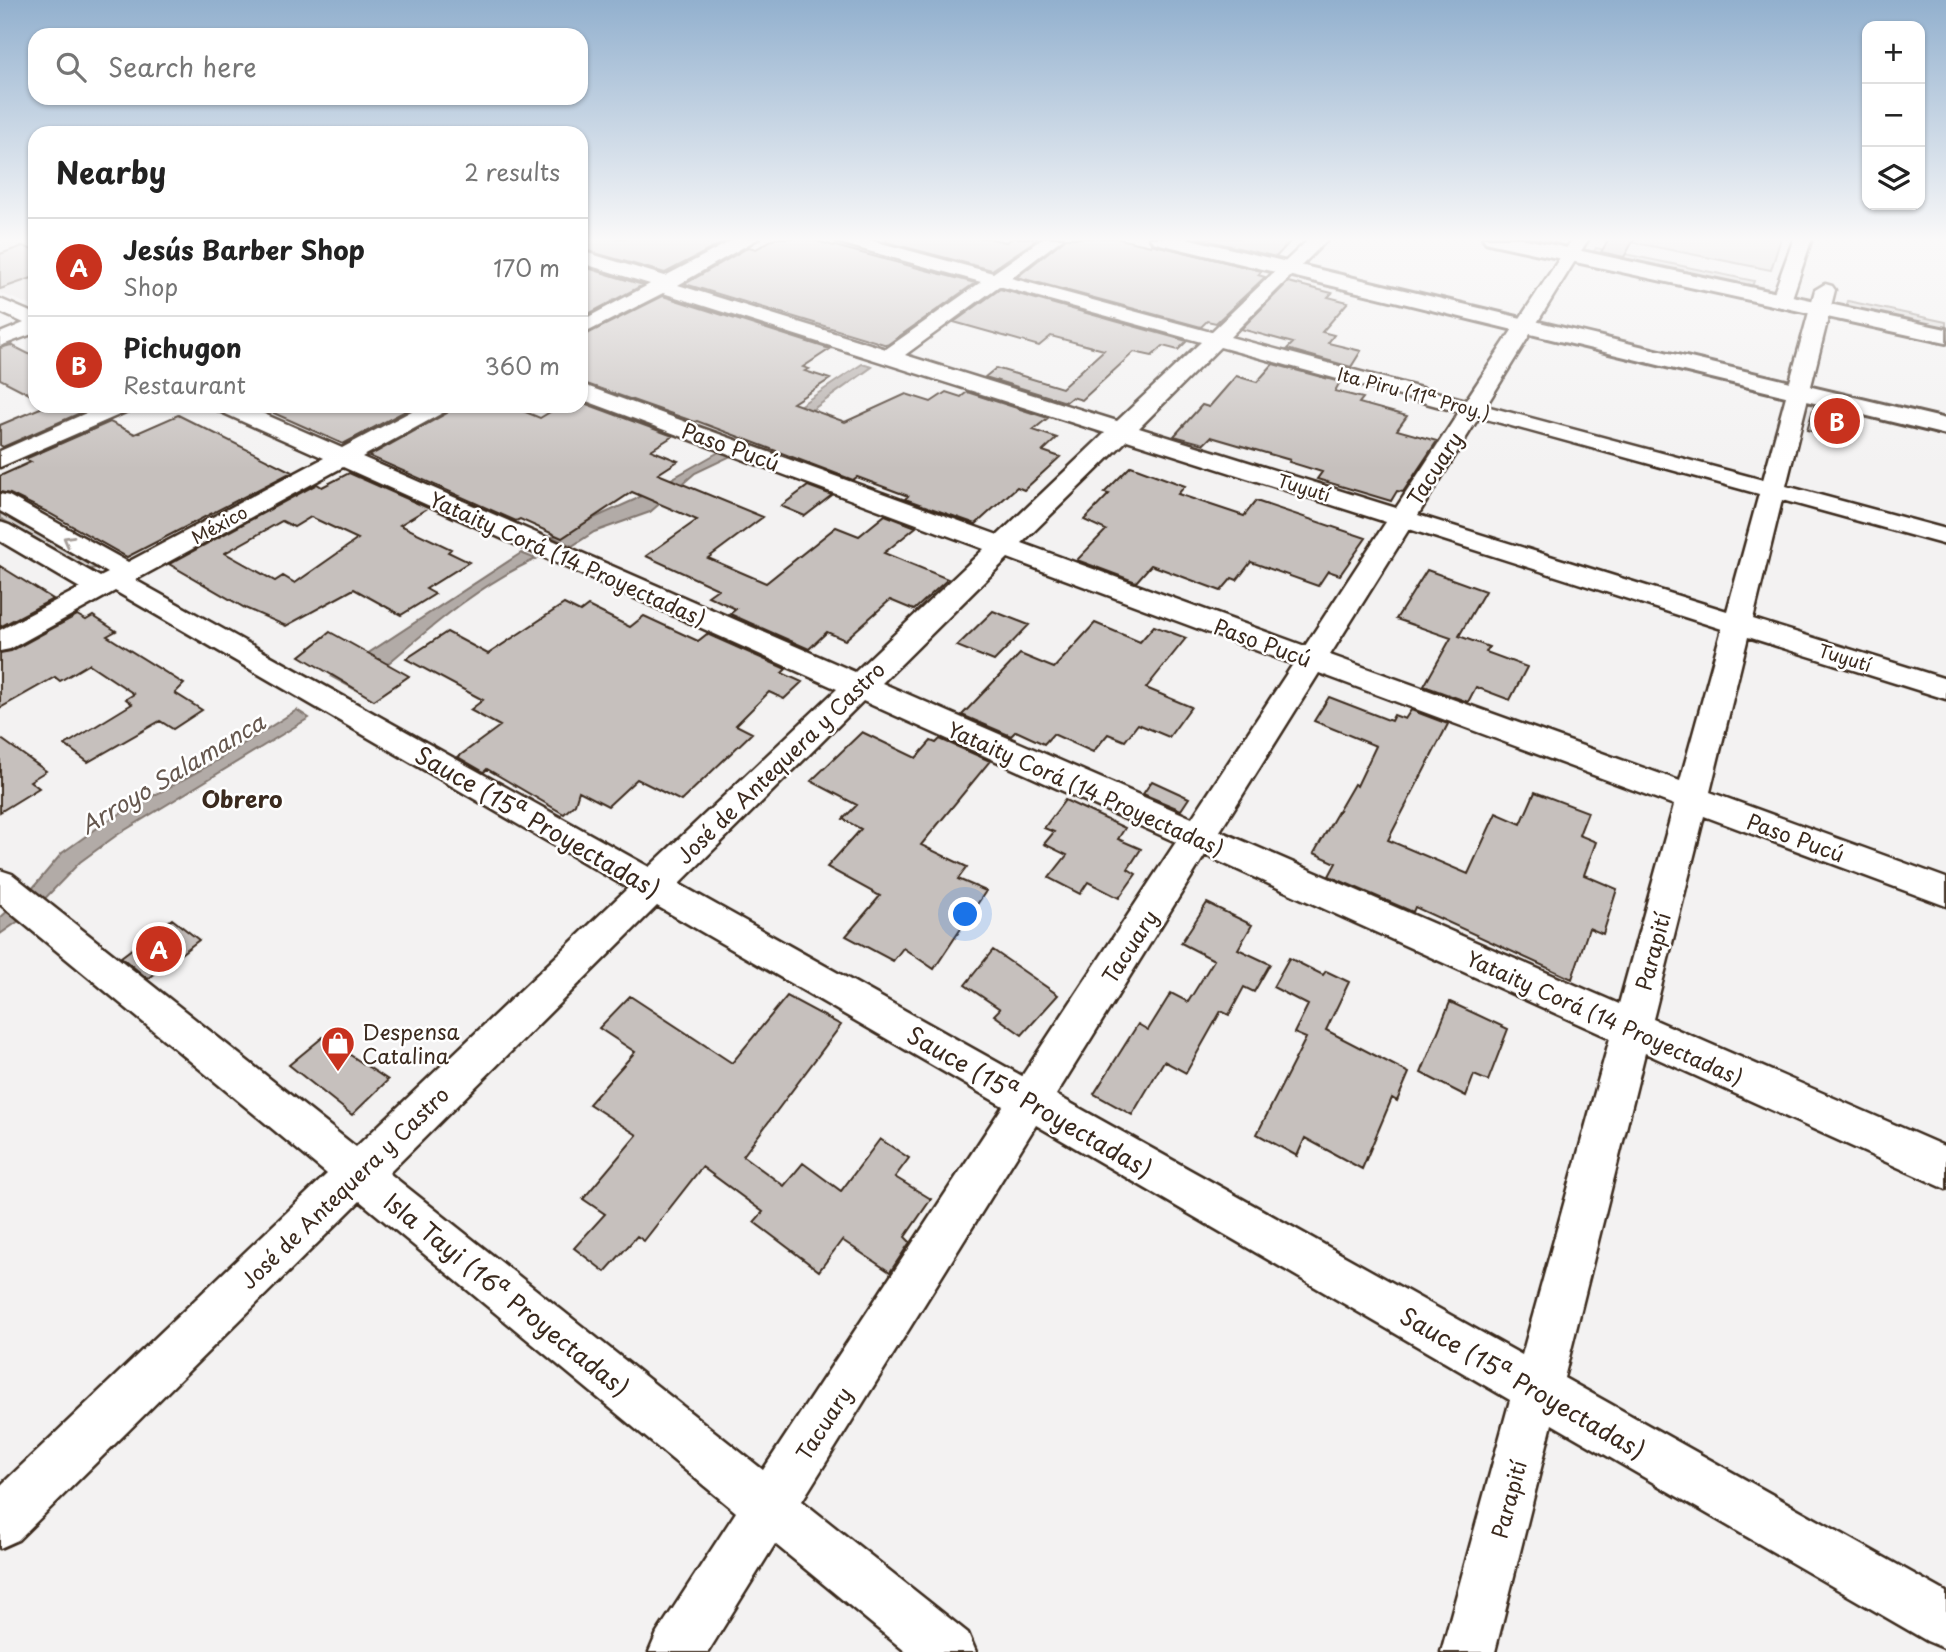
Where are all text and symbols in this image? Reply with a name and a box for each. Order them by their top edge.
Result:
map controls [1862,21,1925,210]
button: + [1862,21,1925,84]
search box [28,28,588,105]
text: Search here [108,47,257,86]
icon: search [52,48,90,86]
button: − [1862,84,1925,147]
button: layers [1862,147,1925,210]
text: Nearby [56,149,166,194]
text: 2 results [464,154,560,189]
text: Jesús Barber Shop [123,230,365,269]
text: A [70,250,88,285]
text: 170 m [493,250,560,285]
text: Shop [123,269,178,304]
text: Pichugon [123,328,242,367]
text: B [71,348,87,383]
text: 360 m [485,348,560,383]
street label: Ita Piru (11ª Proy.) [1335,360,1493,426]
text: Restaurant [123,367,246,402]
pin: B [1814,395,1860,447]
street label: Paso Pucú [678,414,784,478]
street label: Tacuary [1398,425,1470,511]
street label: Tuyutí [1274,466,1334,508]
street label: Yataity Corá (14 Proyectadas) [425,482,711,634]
street label: México [186,498,252,550]
one-way arrow [63,535,75,548]
street label: Paso Pucú [1210,610,1316,674]
street label: Tuyutí [1815,636,1875,678]
street label: José de Antequera y Castro [668,654,892,870]
water label: Arroyo Salamanca [73,703,272,842]
street label: Yataity Corá (14 Proyectadas) [943,712,1229,864]
street label: Sauce (15ª Proyectadas) [409,736,667,906]
district label: Obrero [201,781,283,816]
street label: Paso Pucú [1743,805,1849,869]
your location [948,897,982,931]
street label: Tacuary [1093,903,1165,989]
street label: Parapití [1626,909,1678,993]
pin: A [136,923,182,975]
street label: Yataity Corá (14 Proyectadas) [1462,941,1748,1093]
place label: Despensa Catalina [362,1015,460,1071]
street label: Sauce (15ª Proyectadas) [901,1016,1159,1186]
shop icon: Despensa Catalina [319,1024,357,1073]
street label: José de Antequera y Castro [232,1079,456,1295]
street label: Isla Tayi (16ª Proyectadas) [377,1184,637,1404]
street label: Sauce (15ª Proyectadas) [1394,1297,1652,1467]
street label: Tacuary [787,1380,859,1466]
street label: Parapití [1482,1457,1534,1541]

